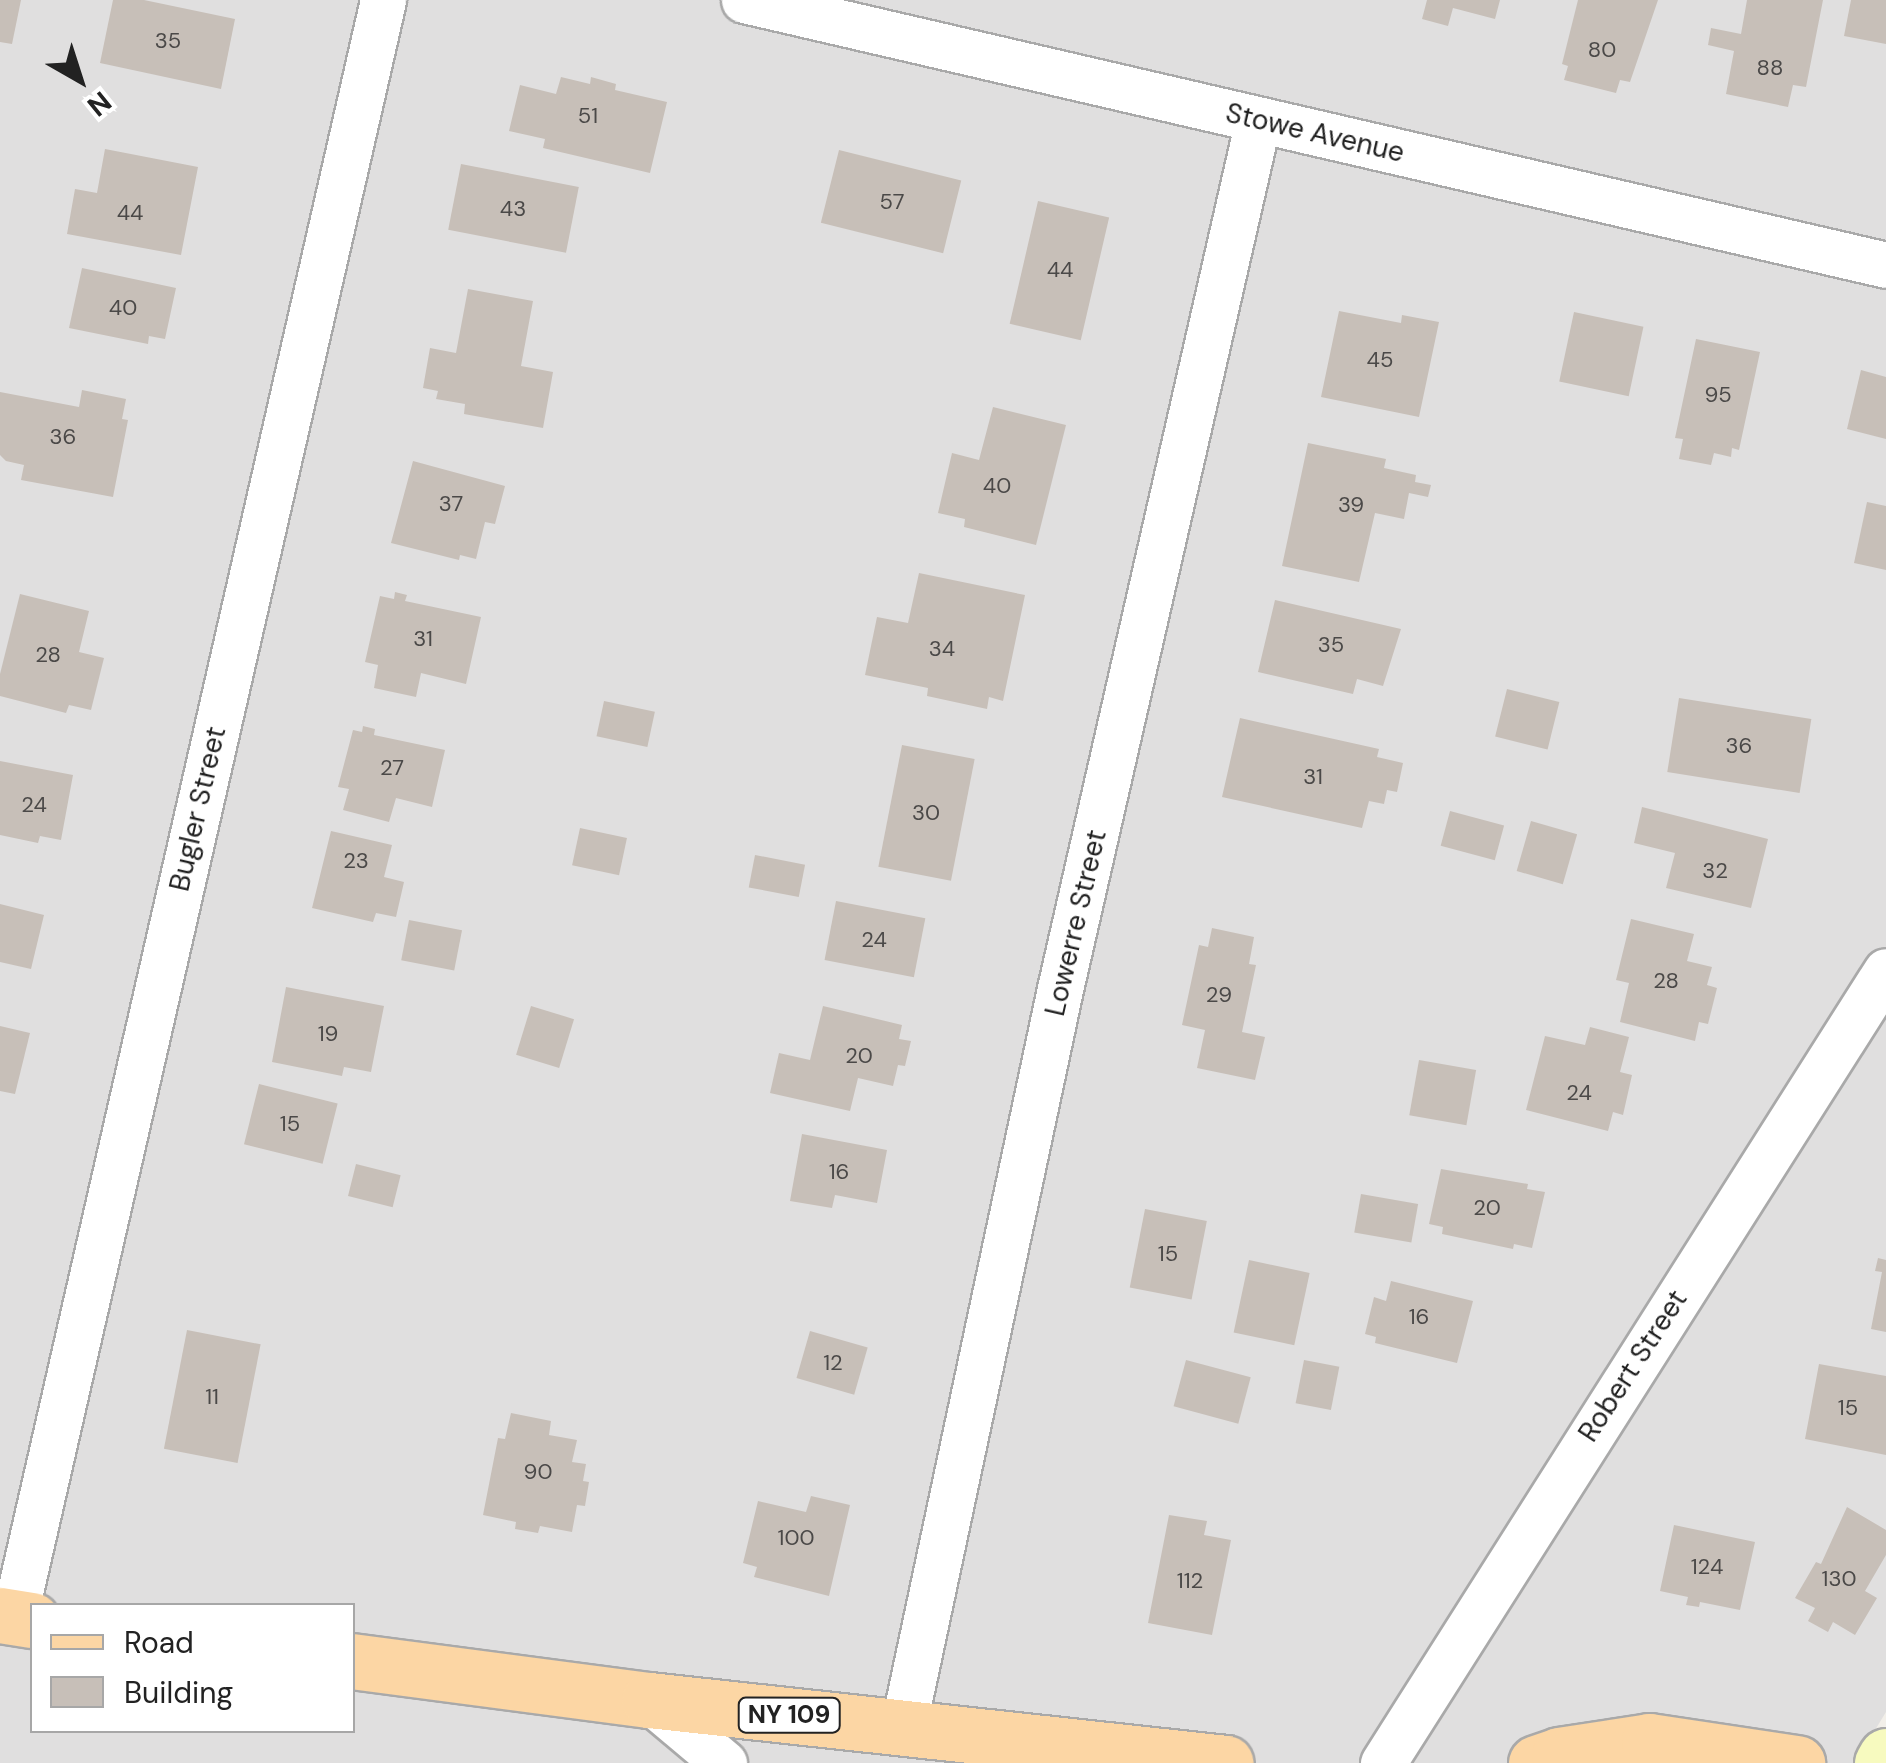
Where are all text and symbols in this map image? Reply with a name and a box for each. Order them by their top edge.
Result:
house number: 35 [155,28,181,54]
north arrow [30,30,130,130]
house number: 80 [1588,37,1616,63]
house number: 88 [1757,55,1783,81]
text: N [80,83,119,125]
street label: Stowe Avenue [1222,96,1408,170]
house number: 51 [578,103,598,129]
house number: 57 [880,189,904,215]
house number: 43 [500,196,526,222]
house number: 44 [117,200,143,226]
house number: 44 [1047,257,1073,283]
house number: 40 [109,295,137,321]
house number: 45 [1367,347,1393,373]
house number: 95 [1704,382,1732,408]
house number: 36 [50,424,76,450]
house number: 40 [983,473,1011,499]
house number: 37 [439,491,463,517]
house number: 39 [1338,492,1364,518]
house number: 31 [413,626,433,652]
house number: 35 [1318,632,1344,658]
house number: 34 [929,636,955,662]
house number: 28 [35,642,61,668]
street label: Bugler Street [163,723,233,895]
house number: 36 [1726,733,1752,759]
house number: 27 [380,755,404,781]
house number: 31 [1303,764,1323,790]
house number: 24 [21,792,47,818]
house number: 30 [912,800,940,826]
street label: Lowerre Street [1038,827,1114,1019]
house number: 23 [343,848,369,874]
house number: 32 [1702,858,1728,884]
house number: 24 [861,927,887,953]
house number: 28 [1653,968,1679,994]
house number: 29 [1206,982,1232,1008]
house number: 19 [318,1021,338,1047]
house number: 20 [845,1043,873,1069]
house number: 24 [1566,1080,1592,1106]
house number: 15 [280,1111,300,1137]
house number: 16 [829,1159,849,1185]
house number: 20 [1473,1195,1501,1221]
house number: 15 [1158,1241,1178,1267]
street label: Robert Street [1572,1284,1694,1448]
house number: 16 [1409,1304,1429,1330]
house number: 12 [823,1350,843,1376]
house number: 11 [205,1384,219,1410]
house number: 15 [1838,1395,1858,1421]
house number: 90 [524,1459,552,1485]
house number: 100 [778,1525,814,1551]
house number: 124 [1691,1554,1723,1580]
house number: 130 [1822,1566,1856,1592]
house number: 112 [1177,1568,1203,1594]
legend [30,1603,355,1733]
text: Road [124,1623,194,1662]
text: Building [124,1673,233,1712]
road number: NY 109 [736,1695,842,1735]

